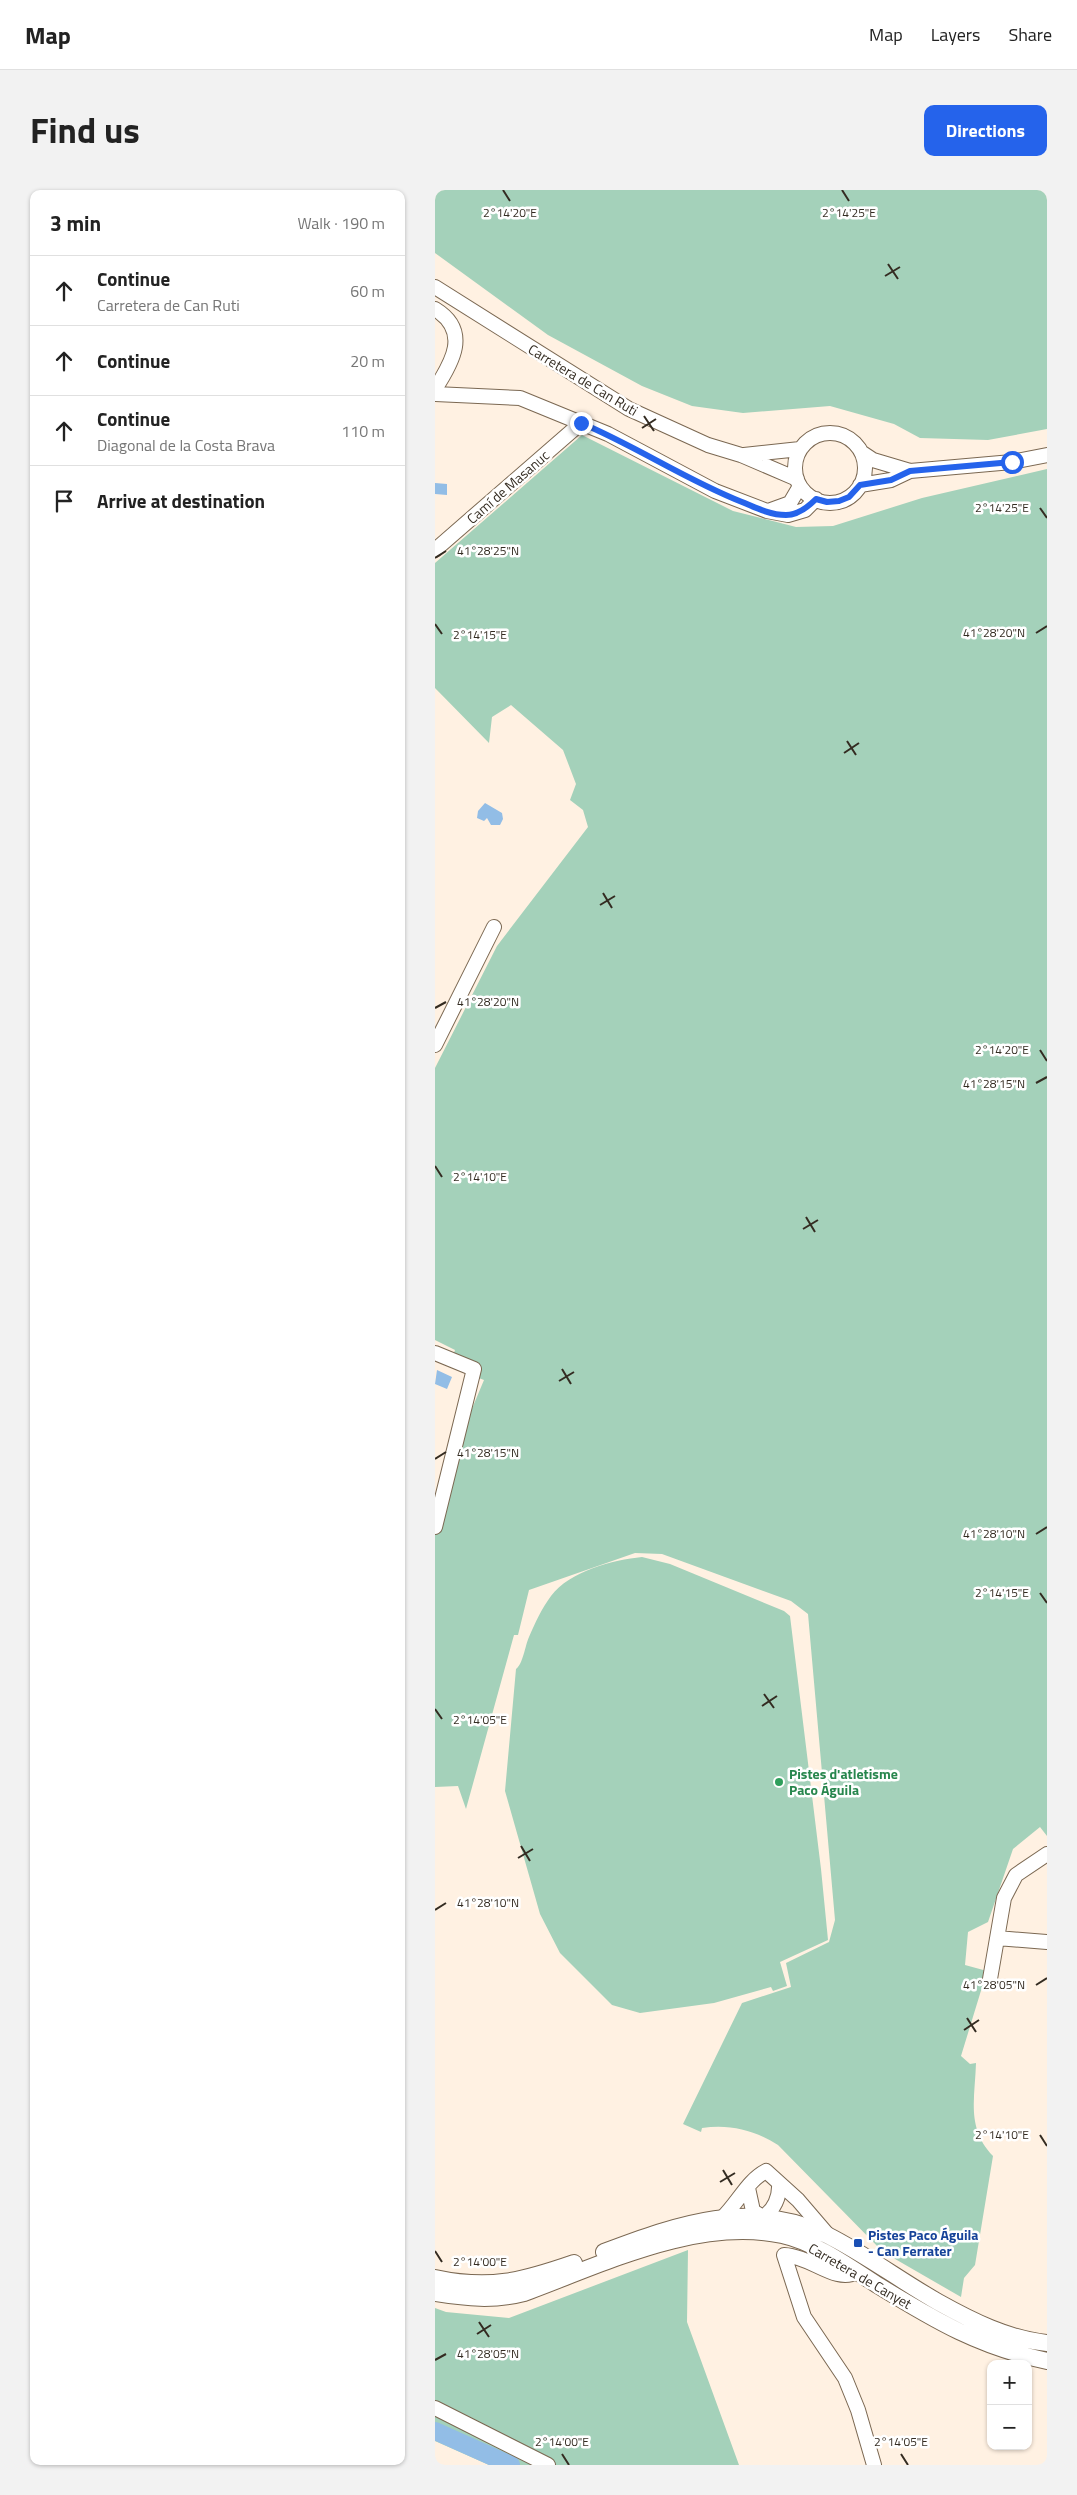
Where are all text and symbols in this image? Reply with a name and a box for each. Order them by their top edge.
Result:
text: Map [25,17,71,53]
text: Map [869,21,903,48]
text: Layers [931,21,980,48]
text: Share [1008,21,1052,48]
text: Find us [30,103,140,157]
button: Directions [924,105,1047,156]
text: 2°14'20"E [483,203,537,222]
text: 2°14'25"E [822,203,876,222]
text: 3 min [50,207,101,239]
text: Walk · 190 m [297,211,385,235]
text: Continue [97,264,170,293]
icon: ahead [50,277,78,305]
text: 60 m [350,279,385,303]
text: Carretera de Can Ruti [97,293,240,317]
street label: Carretera de Can Ruti [524,338,642,421]
text: Continue [97,346,170,375]
icon: ahead [50,347,78,375]
text: 20 m [350,349,385,373]
text: Continue [97,404,170,433]
route end [570,412,593,435]
icon: ahead [50,417,78,445]
text: 110 m [341,419,385,443]
text: Diagonal de la Costa Brava [97,433,275,457]
street label: Camí de Masanuc [462,445,554,528]
route start [1001,451,1024,474]
text: Arrive at destination [97,486,265,515]
icon: arrive [50,487,78,515]
text: 2°14'25"E [975,498,1029,517]
text: 41°28'25"N [457,541,519,560]
text: 41°28'20"N [963,623,1025,642]
text: 2°14'15"E [453,625,507,644]
text: 41°28'20"N [457,992,519,1011]
text: 2°14'20"E [975,1040,1029,1059]
text: 41°28'15"N [963,1074,1025,1093]
text: 2°14'10"E [453,1167,507,1186]
text: 41°28'15"N [457,1443,519,1462]
text: 41°28'10"N [963,1524,1025,1543]
text: 2°14'15"E [975,1583,1029,1602]
text: 2°14'05"E [453,1710,507,1729]
place label: Pistes d'atletisme Paco Águila [789,1763,898,1800]
marker: Pistes d'atletisme Paco Águila [773,1776,785,1788]
text: 41°28'10"N [457,1893,519,1912]
text: 41°28'05"N [963,1975,1025,1994]
text: 2°14'10"E [975,2125,1029,2144]
place label: Pistes Paco Águila - Can Ferrater [868,2224,979,2261]
street label: Carretera de Canyet [805,2237,916,2314]
marker: Pistes Paco Águila - Can Ferrater [852,2237,864,2249]
text: 2°14'00"E [453,2252,507,2271]
text: 41°28'05"N [457,2344,519,2363]
map controls [987,2360,1032,2450]
button: + [987,2360,1032,2405]
button: − [987,2405,1032,2450]
text: 2°14'00"E [535,2432,589,2451]
text: 2°14'05"E [874,2432,928,2451]

